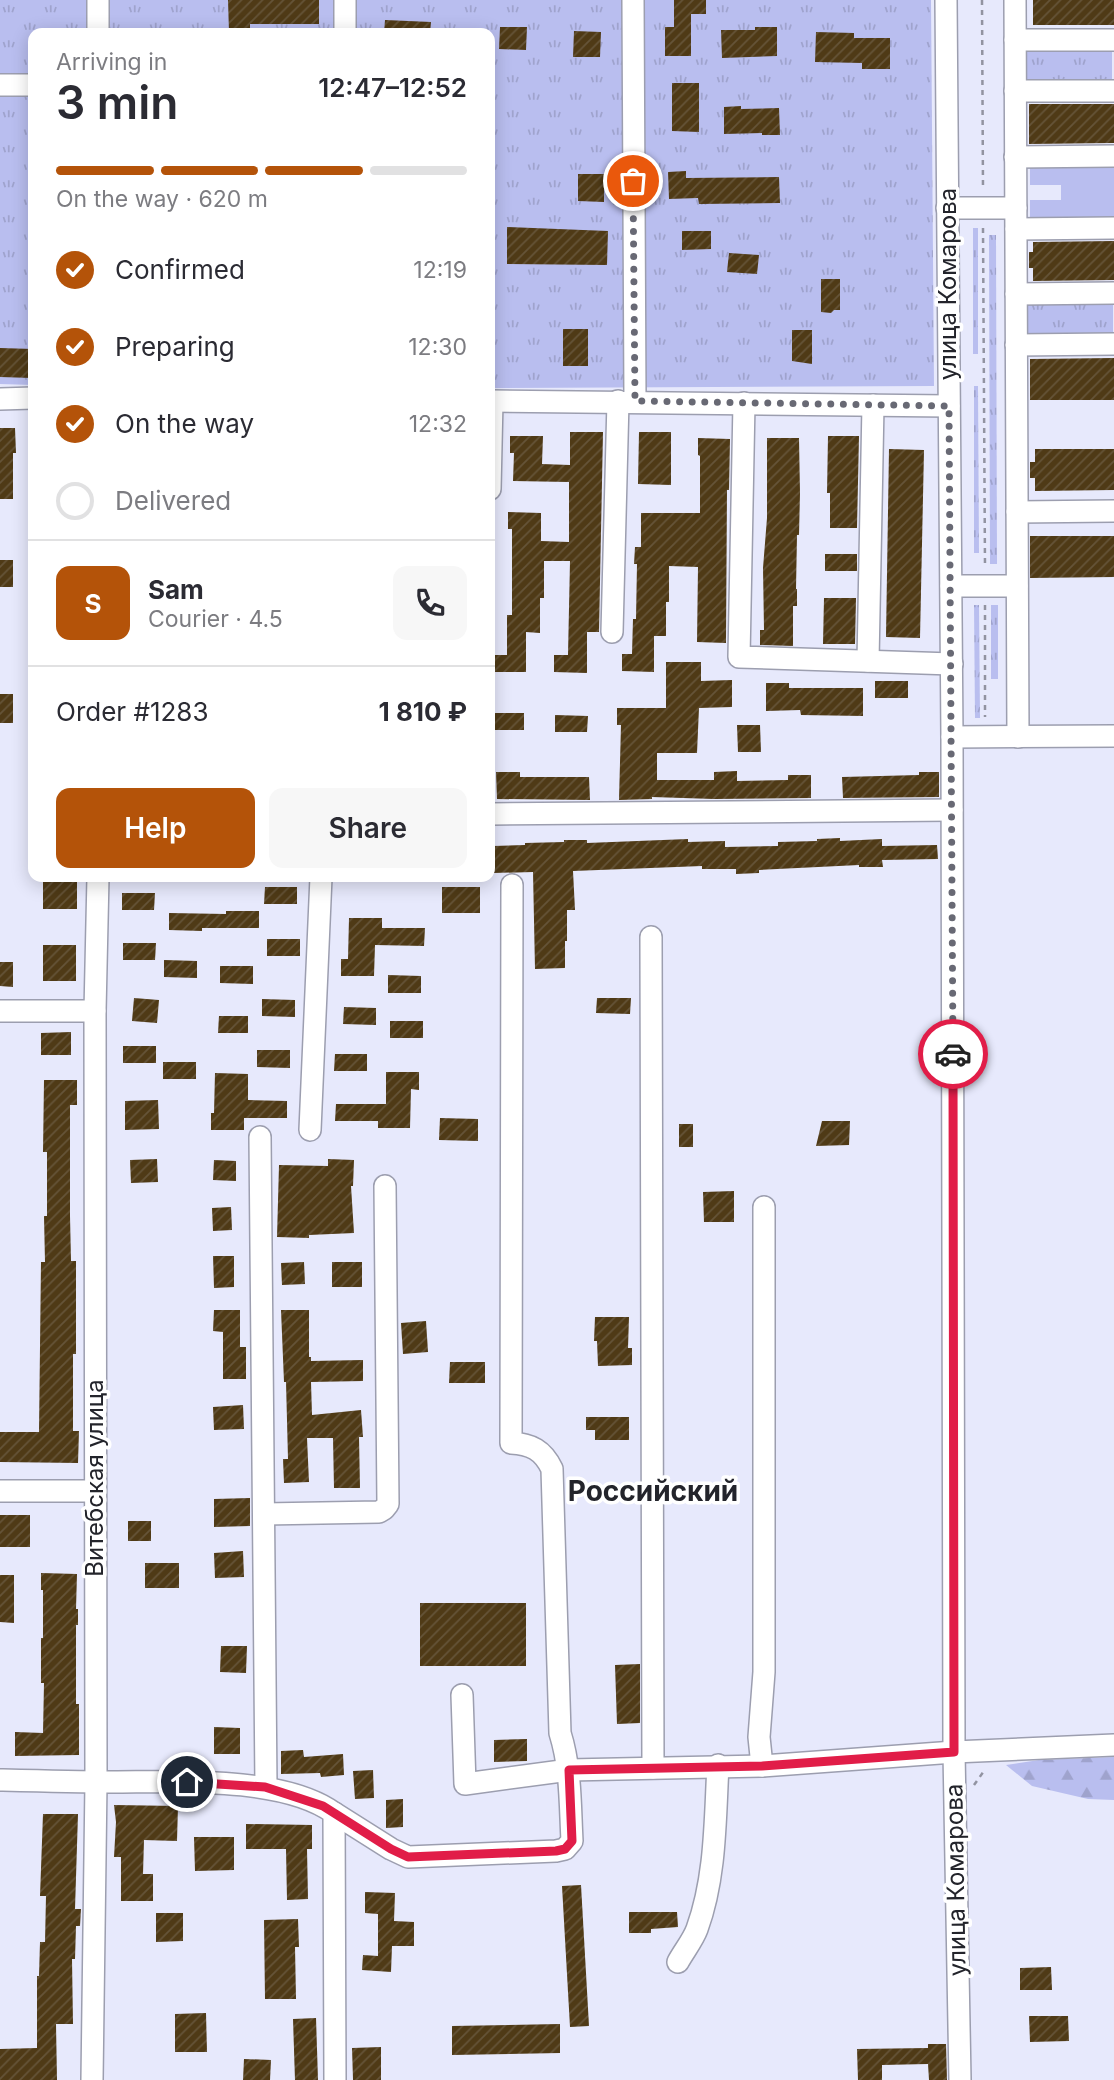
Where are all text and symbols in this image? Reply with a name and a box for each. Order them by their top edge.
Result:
text: Arriving in [56,48,167,76]
text: 12:47–12:52 [318,72,467,103]
text: 3 min [56,74,178,130]
pin [603,151,663,211]
icon: bag [614,162,652,200]
text: On the way · 620 m [56,185,268,213]
street label: улица Комарова [933,188,962,380]
icon: check [56,251,94,289]
text: Confirmed [115,254,245,285]
text: 12:19 [413,256,467,284]
icon: check [56,328,94,366]
text: Preparing [115,331,235,362]
text: 12:30 [408,333,467,361]
icon: check [56,405,94,443]
text: On the way [115,408,254,439]
text: 12:32 [409,410,467,438]
text: Delivered [115,485,231,516]
button: phone [393,566,467,640]
text: Sam [148,574,204,605]
text: S [84,588,102,619]
text: Courier · 4.5 [148,605,283,633]
text: Order #1283 [56,696,208,727]
text: 1 810 ₽ [379,696,467,727]
button: Help [56,788,255,868]
button: Share [269,788,467,868]
courier [918,1019,988,1089]
icon: car [934,1035,972,1073]
street label: Витебская улица [80,1379,109,1577]
district label: Российский [568,1474,738,1508]
pin [157,1752,217,1812]
icon: home [168,1763,206,1801]
street label: улица Комарова [939,1783,972,1977]

